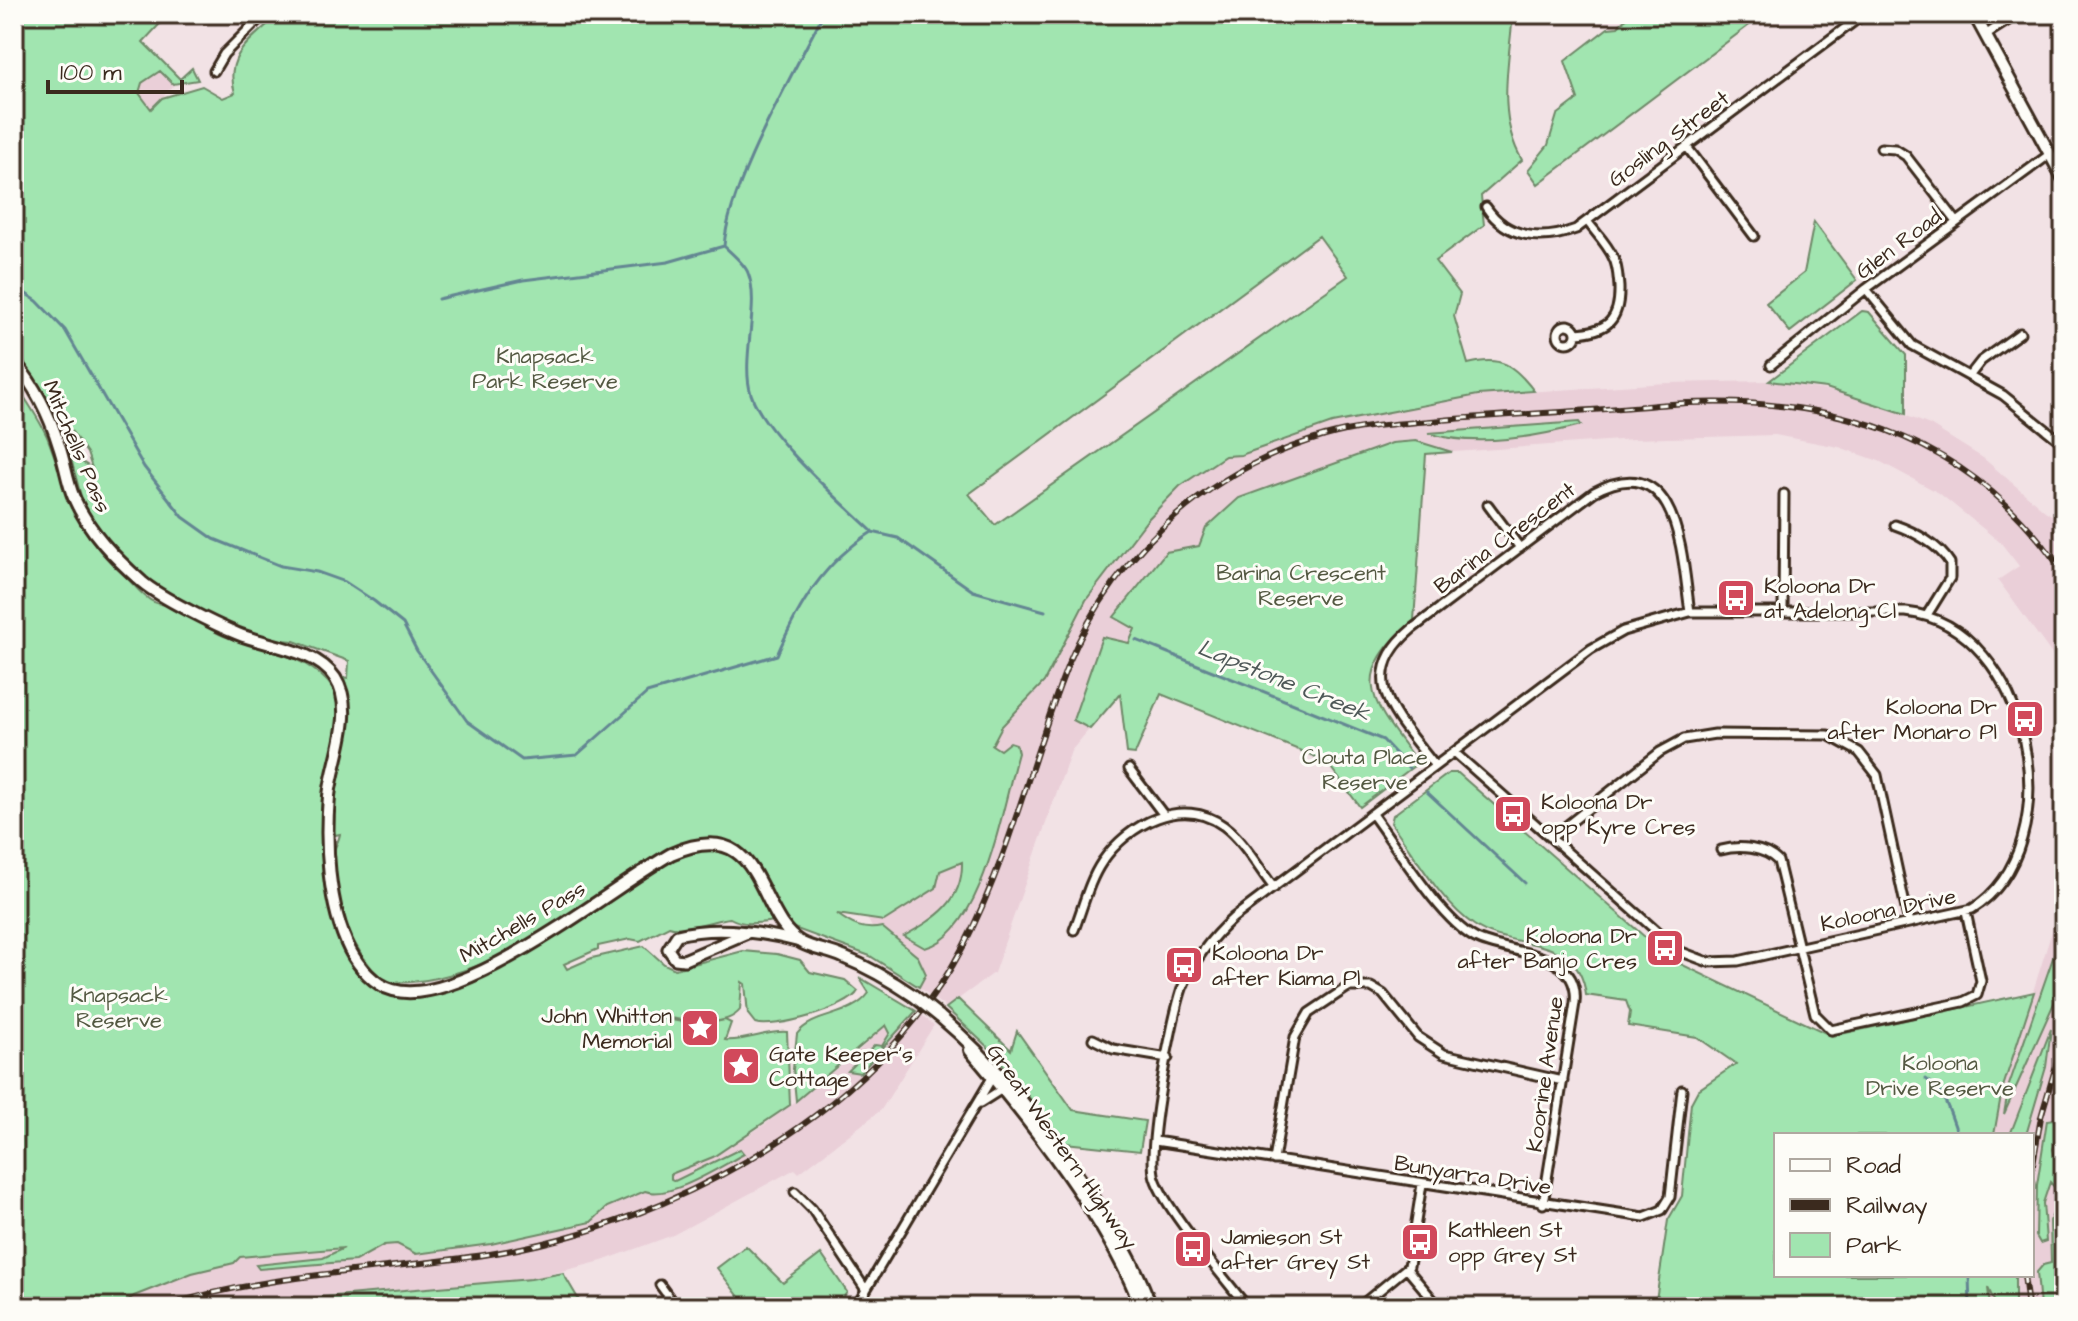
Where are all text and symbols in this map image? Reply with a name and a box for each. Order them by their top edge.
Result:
scale bar [48,44,182,94]
text: 100 m [60,56,122,90]
street label: Gosling Street [1602,83,1737,196]
street label: Glen Road [1849,201,1949,287]
park label: Knapsack Park Reserve [472,341,618,397]
street label: Mitchells Pass [35,376,118,518]
street label: Barina Crescent [1428,475,1582,602]
park label: Barina Crescent Reserve [1216,558,1386,614]
place label: Koloona Dr at Adelong Cl [1764,571,1896,628]
bus stop icon: Koloona Dr at Adelong Cl [1715,577,1757,619]
water label: Lapstone Creek [1192,631,1376,731]
place label: Koloona Dr after Monaro Pl [1827,692,1997,748]
bus stop icon: Koloona Dr after Monaro Pl [2004,698,2046,740]
park label: Clouta Place Reserve [1302,742,1428,798]
place label: Koloona Dr opp Kyre Cres [1541,787,1696,844]
bus stop icon: Koloona Dr opp Kyre Cres [1492,793,1534,835]
street label: Mitchells Pass [454,874,592,971]
street label: Koloona Drive [1818,881,1959,940]
place label: Koloona Dr after Banjo Cres [1457,921,1637,977]
bus stop icon: Koloona Dr after Banjo Cres [1644,927,1686,969]
place label: Koloona Dr after Kiama Pl [1212,938,1360,994]
bus stop icon: Koloona Dr after Kiama Pl [1163,944,1205,986]
park label: Knapsack Reserve [70,980,168,1036]
street label: Koorine Avenue [1519,994,1572,1154]
place label: John Whitton Memorial [541,1001,672,1057]
place icon: John Whitton Memorial [679,1007,721,1049]
street label: Great Western Highway [978,1038,1145,1256]
place label: Gate Keeper's Cottage [769,1039,913,1096]
place icon: Gate Keeper's Cottage [720,1045,762,1087]
park label: Koloona Drive Reserve [1866,1048,2014,1104]
legend [1774,1133,2034,1277]
street label: Bunyarra Drive [1392,1148,1554,1204]
text: Road [1846,1149,1901,1183]
text: Railway [1846,1189,1928,1224]
place label: Kathleen St opp Grey St [1448,1215,1577,1272]
bus stop icon: Kathleen St opp Grey St [1399,1221,1441,1263]
place label: Jamieson St after Grey St [1221,1222,1370,1279]
bus stop icon: Jamieson St after Grey St [1172,1228,1214,1270]
text: Park [1846,1229,1902,1263]

